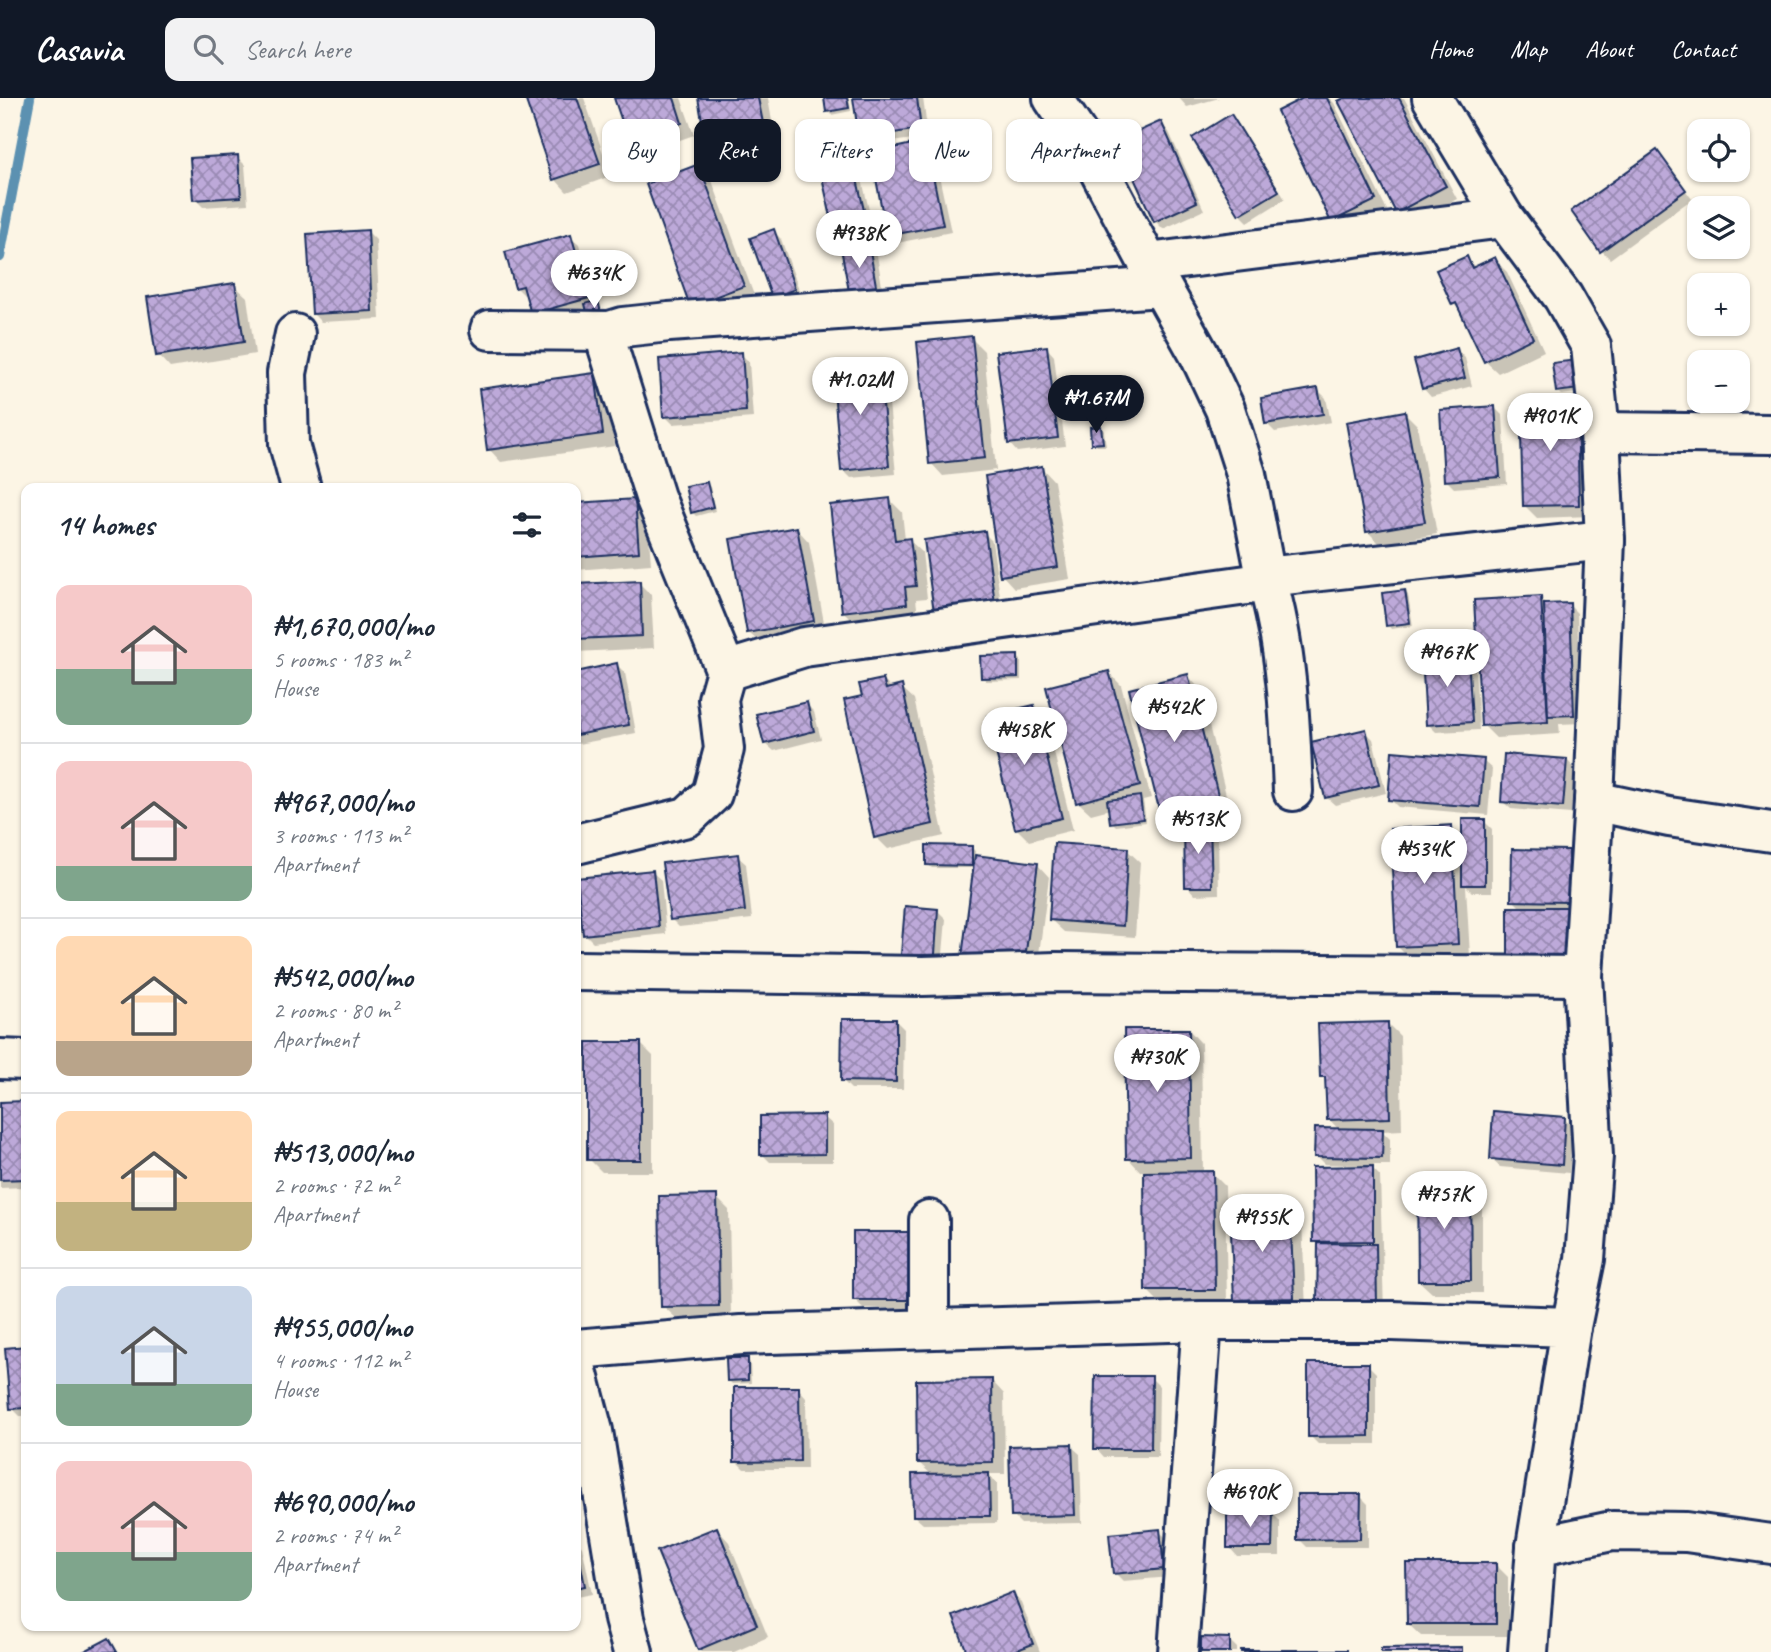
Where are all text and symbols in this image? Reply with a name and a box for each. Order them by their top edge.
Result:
search box [165,18,655,81]
text: Casavia [35,28,123,70]
icon: search [189,30,227,68]
text: Search here [245,33,351,66]
text: Home [1429,34,1472,64]
text: Map [1510,34,1547,64]
text: About [1585,34,1633,64]
text: Contact [1671,34,1736,64]
chip: Buy [602,119,680,182]
chip: Rent [694,119,781,182]
chip: Filters [795,119,895,182]
chip: New [909,119,992,182]
chip: Apartment [1006,119,1142,182]
map controls [1687,119,1750,413]
button: locate [1687,119,1750,182]
button: layers [1687,196,1750,259]
pin: ₦938K [810,211,908,270]
text: ₦938K [832,218,886,247]
pin: ₦634K [545,250,643,310]
text: ₦634K [567,258,621,287]
button: + [1687,273,1750,336]
button: − [1687,350,1750,413]
pin: ₦1.02M [803,358,917,417]
text: ₦1.02M [828,365,892,394]
pin: ₦1.67M [1039,376,1153,435]
text: ₦1.67M [1064,383,1128,412]
pin: ₦901K [1501,394,1599,453]
text: ₦901K [1523,401,1577,430]
text: 14 homes [56,506,154,544]
icon: filters [508,506,546,544]
text: ₦1,670,000/mo [273,607,433,645]
icon: home [112,613,196,697]
pin: ₦967K [1398,630,1496,689]
text: ₦967K [1420,637,1474,666]
text: 5 rooms · 183 m² [273,645,408,674]
text: House [273,674,318,703]
pin: ₦542K [1125,684,1223,744]
text: ₦542K [1147,692,1201,721]
pin: ₦458K [975,708,1073,767]
text: ₦458K [997,715,1051,744]
text: ₦967,000/mo [273,783,413,821]
icon: home [112,789,196,873]
pin: ₦513K [1149,796,1247,856]
text: ₦513K [1171,804,1225,833]
text: 3 rooms · 113 m² [273,821,408,850]
pin: ₦534K [1375,826,1473,886]
text: ₦534K [1397,834,1451,863]
text: Apartment [273,850,358,879]
text: ₦542,000/mo [273,958,413,996]
icon: home [112,964,196,1048]
text: 2 rooms · 80 m² [273,996,397,1025]
text: Apartment [273,1025,358,1054]
pin: ₦730K [1108,1034,1206,1094]
text: ₦730K [1130,1042,1184,1071]
text: ₦513,000/mo [273,1133,413,1171]
icon: home [112,1139,196,1223]
text: 2 rooms · 72 m² [273,1171,397,1200]
pin: ₦757K [1395,1172,1493,1231]
text: ₦757K [1417,1179,1471,1208]
pin: ₦955K [1213,1194,1311,1254]
text: Apartment [273,1200,358,1229]
text: ₦955K [1235,1202,1289,1231]
text: ₦955,000/mo [273,1308,412,1346]
icon: home [112,1314,196,1398]
text: 4 rooms · 112 m² [273,1346,408,1375]
text: House [273,1375,318,1404]
pin: ₦690K [1201,1470,1299,1529]
text: ₦690K [1223,1477,1277,1506]
text: ₦690,000/mo [273,1483,413,1521]
icon: home [112,1489,196,1573]
text: 2 rooms · 74 m² [273,1521,397,1550]
text: Apartment [273,1550,358,1579]

